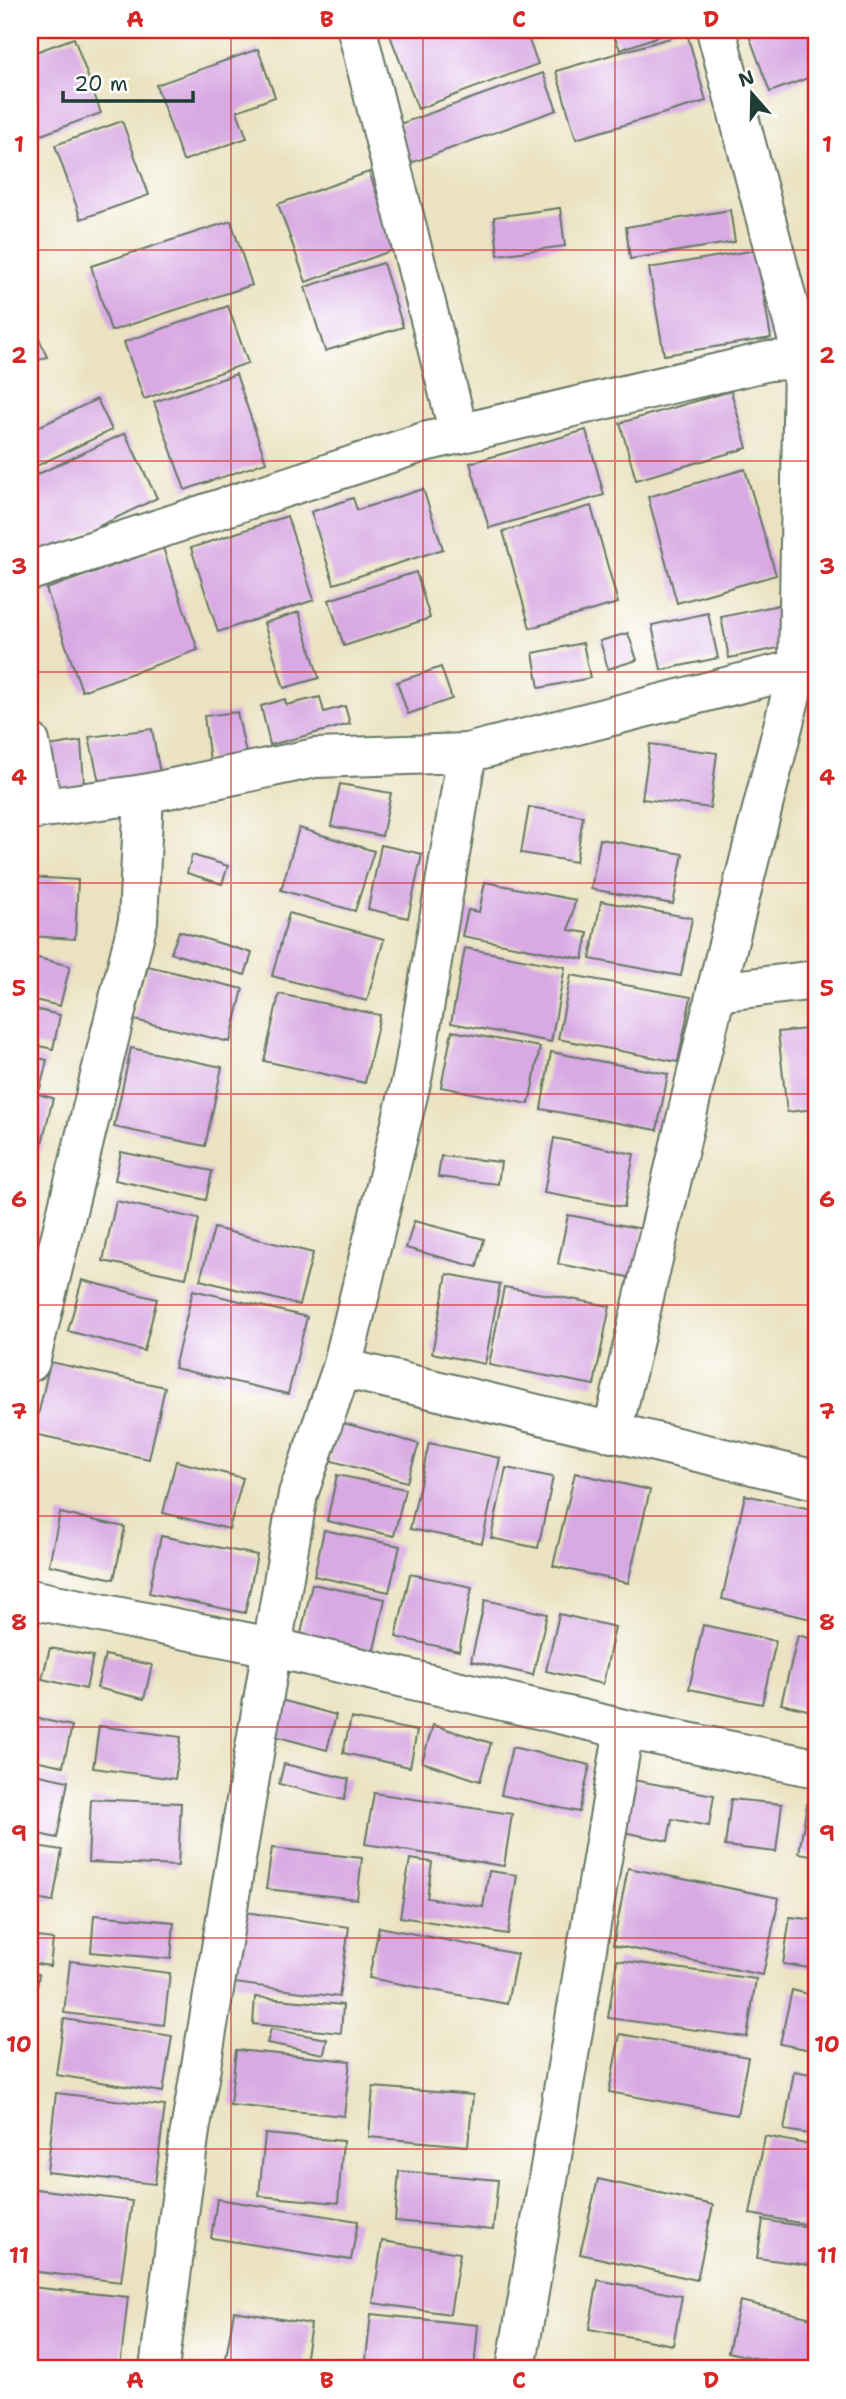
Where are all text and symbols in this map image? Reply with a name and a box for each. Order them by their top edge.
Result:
text: A [126,4,144,34]
text: B [320,4,334,34]
text: C [512,4,526,34]
text: D [703,4,719,34]
scale bar [63,60,192,104]
north arrow [716,60,786,130]
text: N [735,64,758,93]
text: 20 m [74,70,128,98]
text: 1 [14,129,24,159]
text: 1 [822,129,832,159]
text: 2 [11,340,27,370]
text: 2 [819,340,835,370]
text: 3 [11,551,27,581]
text: 3 [819,551,835,581]
text: 4 [11,762,27,792]
text: 4 [819,762,835,792]
text: 5 [12,973,26,1003]
text: 5 [820,973,834,1003]
text: 6 [11,1184,27,1214]
text: 6 [819,1184,835,1214]
text: 7 [11,1396,27,1426]
text: 7 [819,1396,835,1426]
text: 8 [11,1607,27,1637]
text: 8 [819,1607,835,1637]
text: 9 [11,1818,27,1848]
text: 9 [819,1818,835,1848]
text: 10 [6,2029,32,2059]
text: 10 [814,2029,840,2059]
text: 11 [9,2240,29,2270]
text: 11 [817,2240,837,2270]
text: A [126,2365,144,2395]
text: B [320,2365,334,2395]
text: C [512,2365,526,2395]
text: D [703,2365,719,2395]

